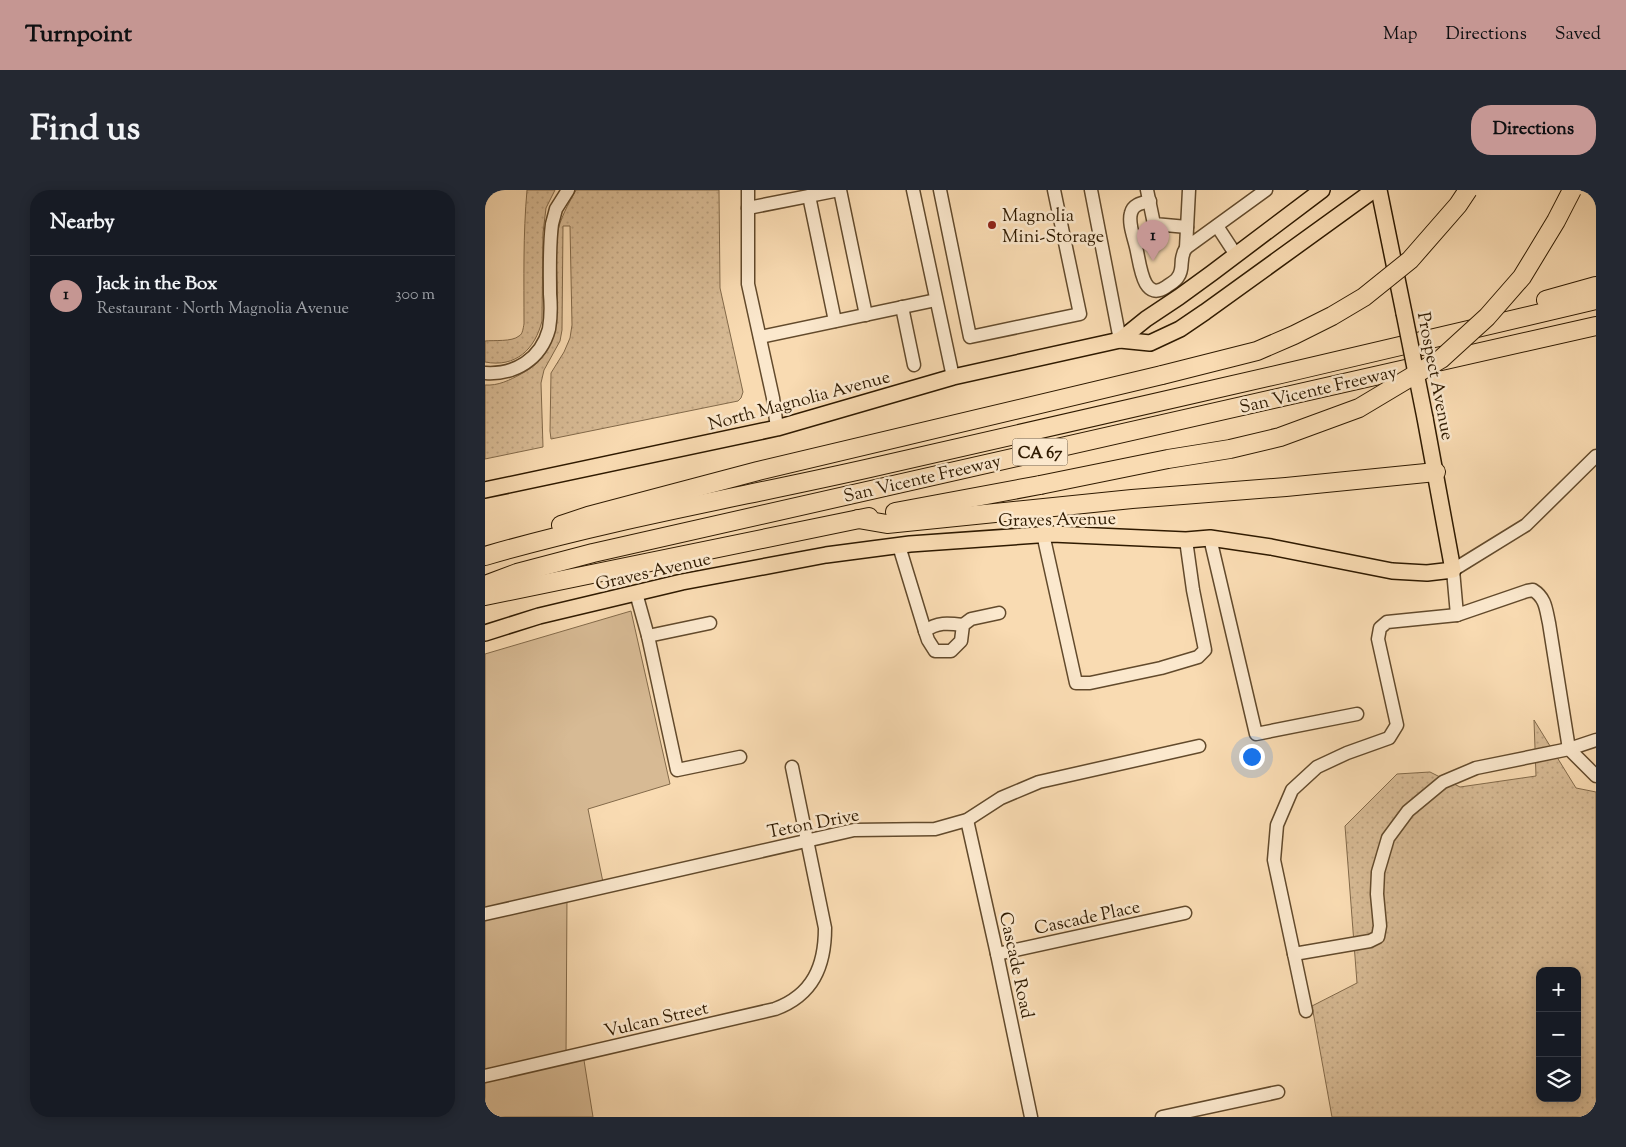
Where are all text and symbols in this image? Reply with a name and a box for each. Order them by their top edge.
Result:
text: Turnpoint [25,18,132,52]
text: Map [1383,22,1418,48]
text: Directions [1446,22,1527,48]
text: Saved [1555,22,1601,48]
text: Find us [30,105,140,156]
button: Directions [1471,105,1596,155]
place label: Magnolia Mini-Storage [1002,204,1104,251]
text: Nearby [50,208,115,238]
marker: Magnolia Mini-Storage [986,219,998,231]
pin: 1 [1137,220,1169,261]
text: Jack in the Box [97,271,218,298]
text: 1 [63,284,69,307]
text: 300 m [395,284,435,307]
text: Restaurant · North Magnolia Avenue [97,298,349,321]
street label: Prospect Avenue [1409,310,1459,443]
street label: San Vicente Freeway [1237,360,1400,422]
street label: North Magnolia Avenue [706,365,893,439]
road number: CA 67 [1013,438,1067,466]
street label: San Vicente Freeway [841,449,1004,511]
street label: Graves Avenue [998,507,1116,535]
street label: Graves Avenue [593,547,714,599]
your location [1239,744,1265,770]
street label: Teton Drive [765,803,862,847]
street label: Cascade Place [1032,895,1143,943]
street label: Cascade Road [991,910,1039,1021]
map controls [1536,967,1581,1102]
button: + [1536,967,1581,1012]
street label: Vulcan Street [602,996,711,1046]
button: − [1536,1012,1581,1057]
button: layers [1536,1057,1581,1102]

